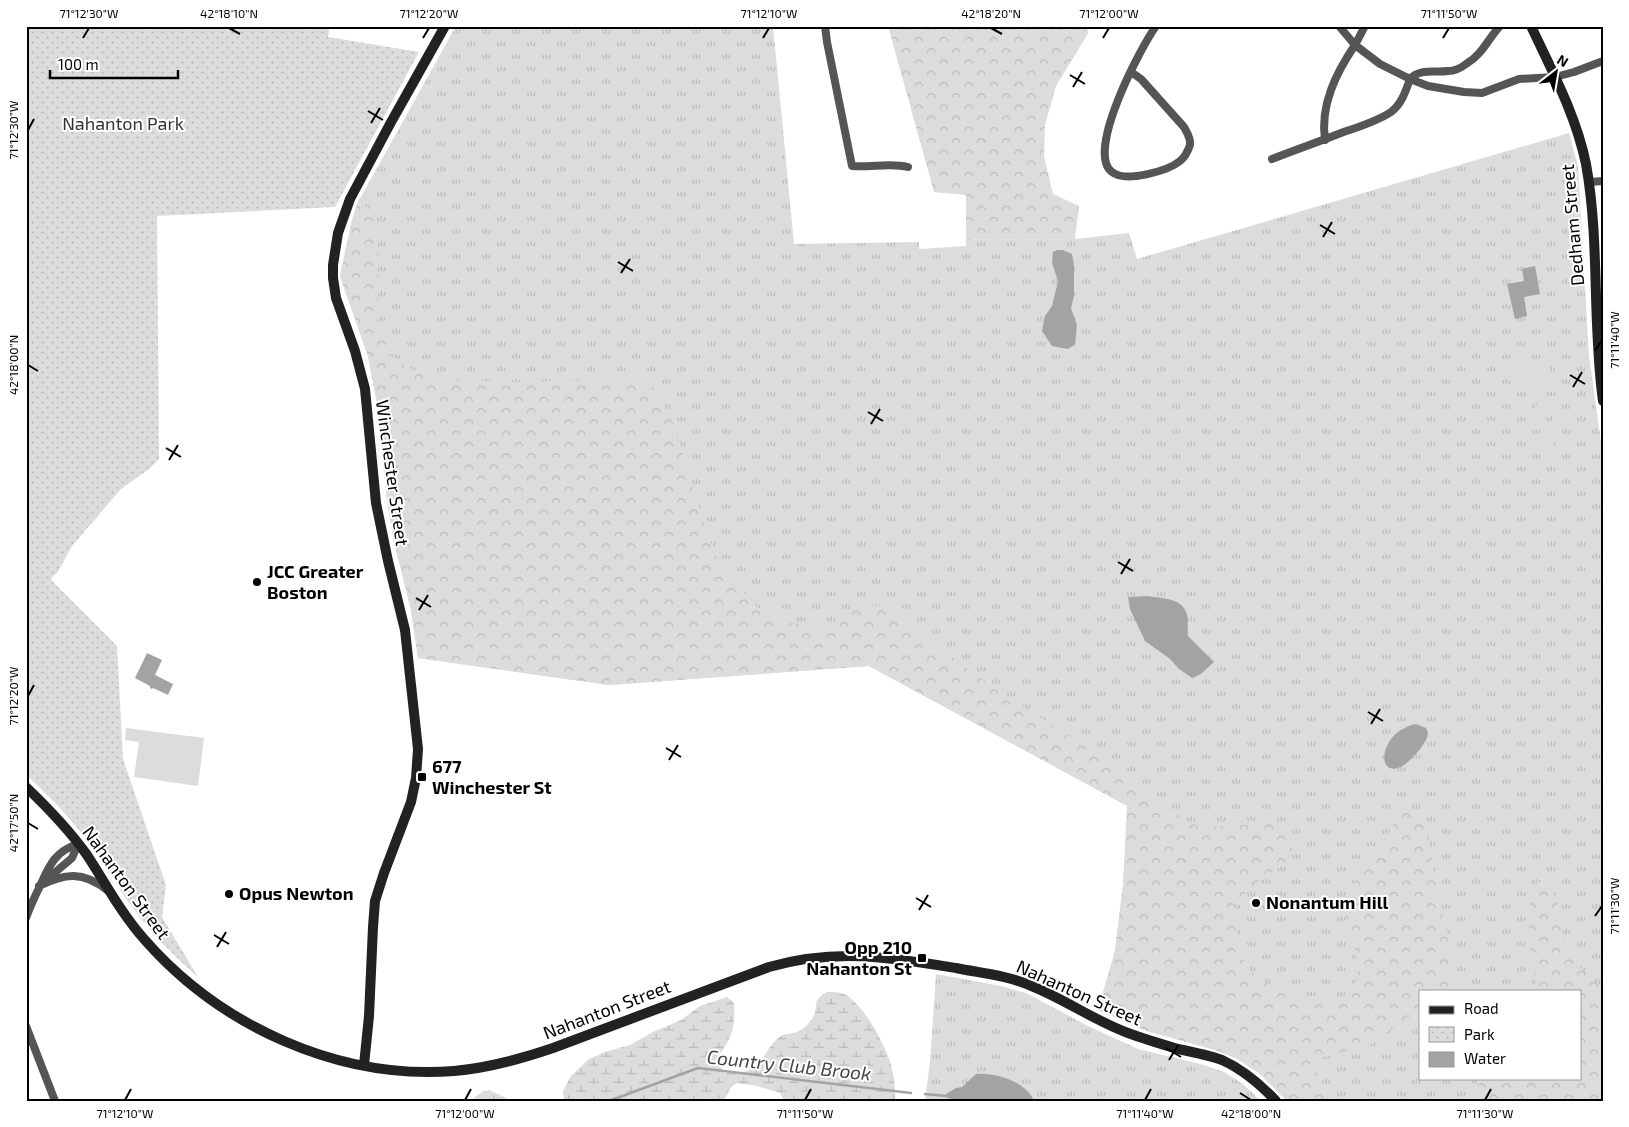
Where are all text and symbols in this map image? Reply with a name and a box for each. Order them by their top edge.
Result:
text: 71°12'30"W [60,6,118,20]
text: 42°18'10"N [200,6,258,20]
text: 71°12'20"W [400,6,458,20]
text: 71°12'10"W [741,6,797,20]
text: 42°18'20"N [961,6,1021,20]
text: 71°12'00"W [1079,6,1139,20]
text: 71°11'50"W [1421,6,1477,20]
scale bar [50,48,178,80]
north arrow [1532,48,1582,98]
text: N [1554,51,1572,70]
text: 100 m [58,55,99,73]
text: 71°12'30"W [6,101,20,159]
park label: Nahanton Park [62,112,184,134]
street label: Dedham Street [1556,163,1588,287]
text: 71°11'40"W [1607,311,1621,369]
text: 42°18'00"N [6,335,20,395]
street label: Winchester Street [372,398,414,548]
place label: JCC Greater Boston [267,560,364,603]
marker: JCC Greater Boston [251,576,263,588]
text: 71°12'20"W [6,667,20,725]
place label: 677 Winchester St [432,755,552,798]
marker: 677 Winchester St [416,771,428,783]
text: 42°17'50"N [6,794,20,852]
street label: Nahanton Street [78,821,175,944]
text: 71°11'30"W [1607,878,1621,934]
place label: Opus Newton [239,882,354,904]
marker: Opus Newton [223,888,235,900]
place label: Nonantum Hill [1266,891,1389,913]
marker: Nonantum Hill [1250,897,1262,909]
place label: Opp 210 Nahanton St [806,936,913,979]
marker: Opp 210 Nahanton St [916,952,928,964]
street label: Nahanton Street [1013,955,1146,1030]
street label: Nahanton Street [540,975,674,1044]
legend [1419,990,1582,1080]
text: Road [1464,999,1499,1017]
text: Park [1464,1025,1495,1043]
water label: Country Club Brook [706,1044,872,1086]
text: Water [1464,1049,1506,1067]
text: 71°12'10"W [97,1106,153,1120]
text: 71°12'00"W [435,1106,495,1120]
text: 71°11'50"W [777,1106,833,1120]
text: 71°11'40"W [1116,1106,1174,1120]
text: 42°18'00"N [1221,1106,1281,1120]
text: 71°11'30"W [1457,1106,1513,1120]

